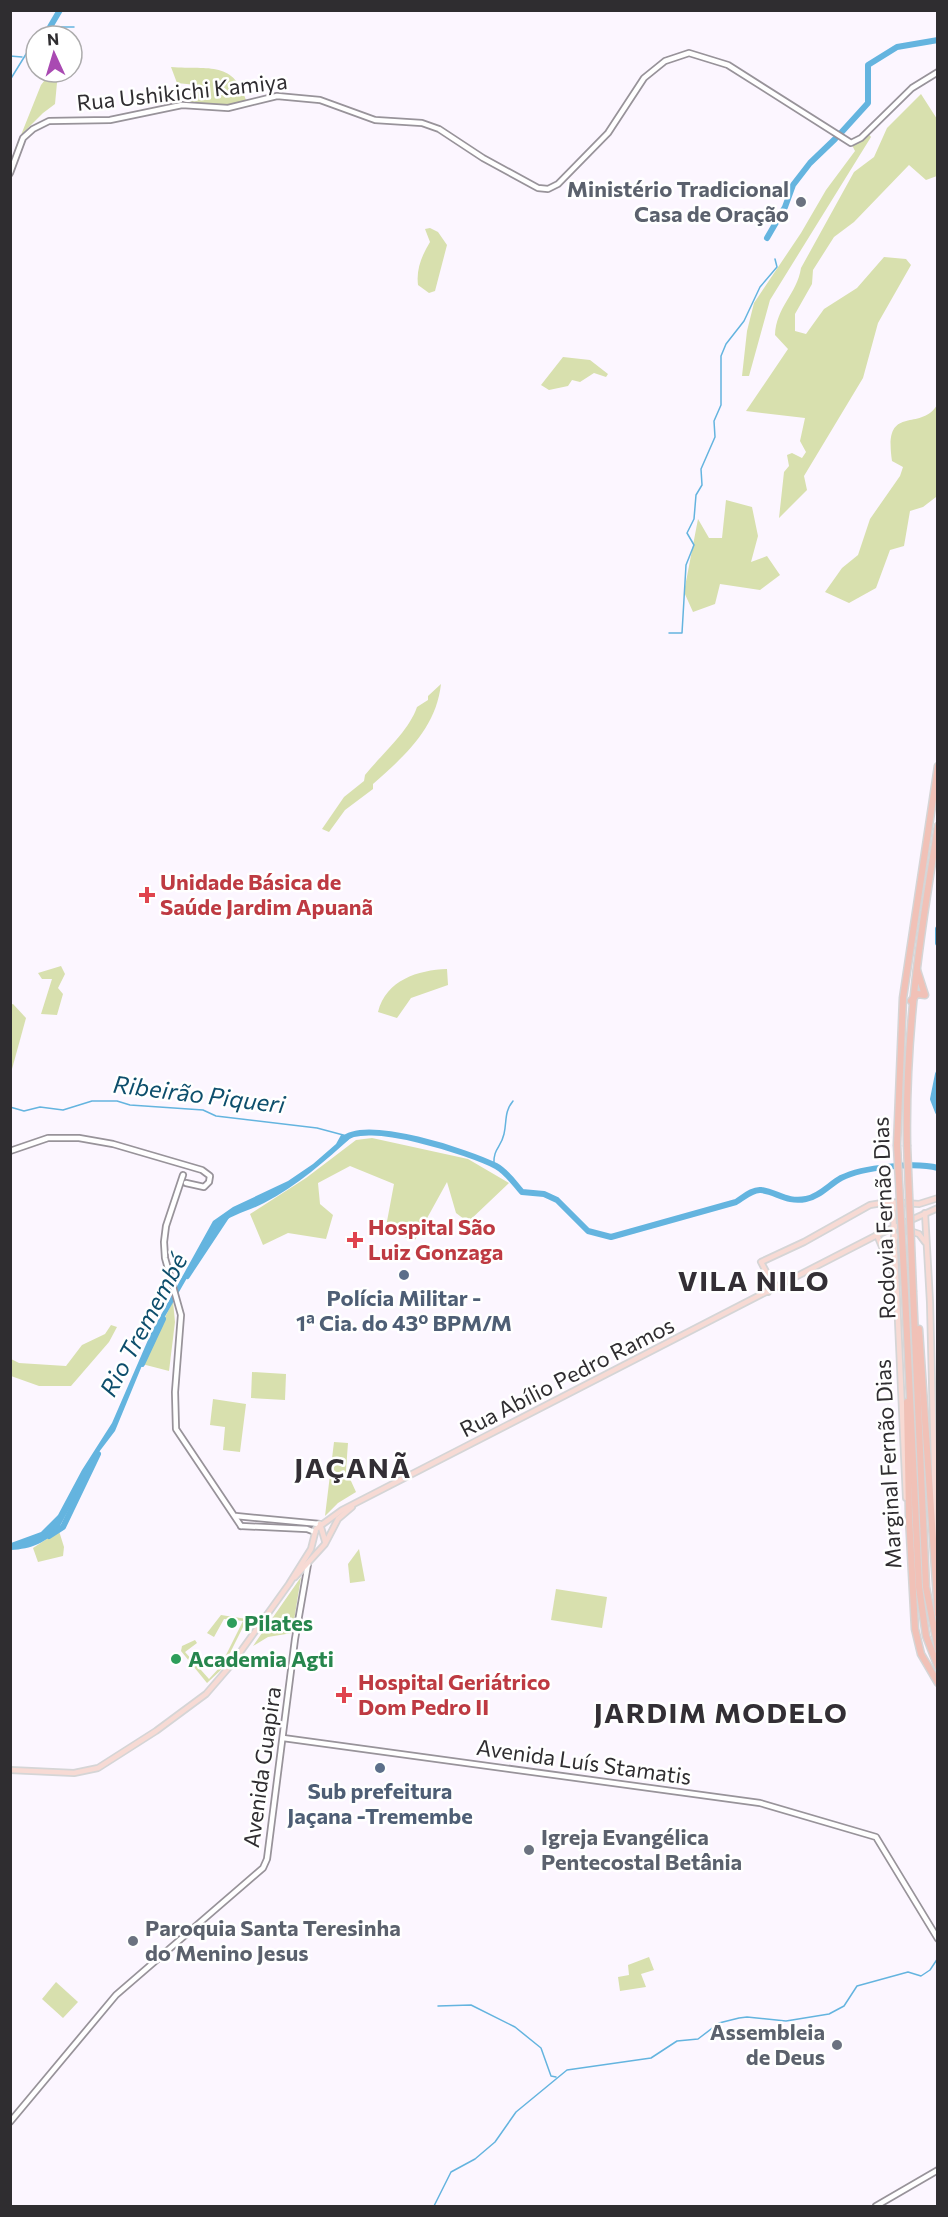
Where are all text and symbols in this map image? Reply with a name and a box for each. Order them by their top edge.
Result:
north arrow [24,24,84,84]
text: N [46,29,60,48]
street label: Rua Ushikichi Kamiya [75,67,289,116]
place label: Ministério Tradicional Casa de Oração [567,175,789,227]
marker: Ministério Tradicional Casa de Oração [794,195,808,209]
place label: Unidade Básica de Saúde Jardim Apuanã [160,868,373,920]
marker: Unidade Básica de Saúde Jardim Apuanã [138,886,156,904]
water label: Ribeirão Piqueri [112,1069,288,1119]
street label: Rodovia Fernão Dias [866,1116,901,1320]
place label: Hospital São Luiz Gonzaga [368,1213,503,1265]
marker: Hospital São Luiz Gonzaga [346,1231,364,1249]
water label: Rio Tremembé [93,1247,193,1401]
district label: VILA NILO [678,1263,830,1297]
marker: Polícia Militar - 1ª Cia. do 43º BPM/M [397,1268,411,1282]
place label: Polícia Militar - 1ª Cia. do 43º BPM/M [296,1284,512,1336]
street label: Rua Abílio Pedro Ramos [455,1311,678,1442]
street label: Marginal Fernão Dias [869,1359,906,1570]
district label: JAÇANÃ [294,1450,412,1484]
place label: Pilates [244,1609,313,1636]
marker: Pilates [225,1616,239,1630]
place label: Academia Agti [188,1645,334,1672]
marker: Academia Agti [169,1652,183,1666]
place label: Hospital Geriátrico Dom Pedro II [358,1668,551,1720]
street label: Avenida Guapira [237,1685,286,1849]
marker: Hospital Geriátrico Dom Pedro II [335,1686,353,1704]
district label: JARDIM MODELO [594,1695,848,1729]
street label: Avenida Luís Stamatis [475,1733,693,1790]
marker: Sub prefeitura Jaçana -Tremembe [373,1761,387,1775]
place label: Sub prefeitura Jaçana -Tremembe [287,1777,473,1829]
place label: Igreja Evangélica Pentecostal Betânia [541,1823,742,1875]
marker: Igreja Evangélica Pentecostal Betânia [522,1843,536,1857]
place label: Paroquia Santa Teresinha do Menino Jesus [145,1914,401,1966]
marker: Paroquia Santa Teresinha do Menino Jesus [126,1934,140,1948]
place label: Assembleia de Deus [710,2018,825,2070]
marker: Assembleia de Deus [830,2038,844,2052]

